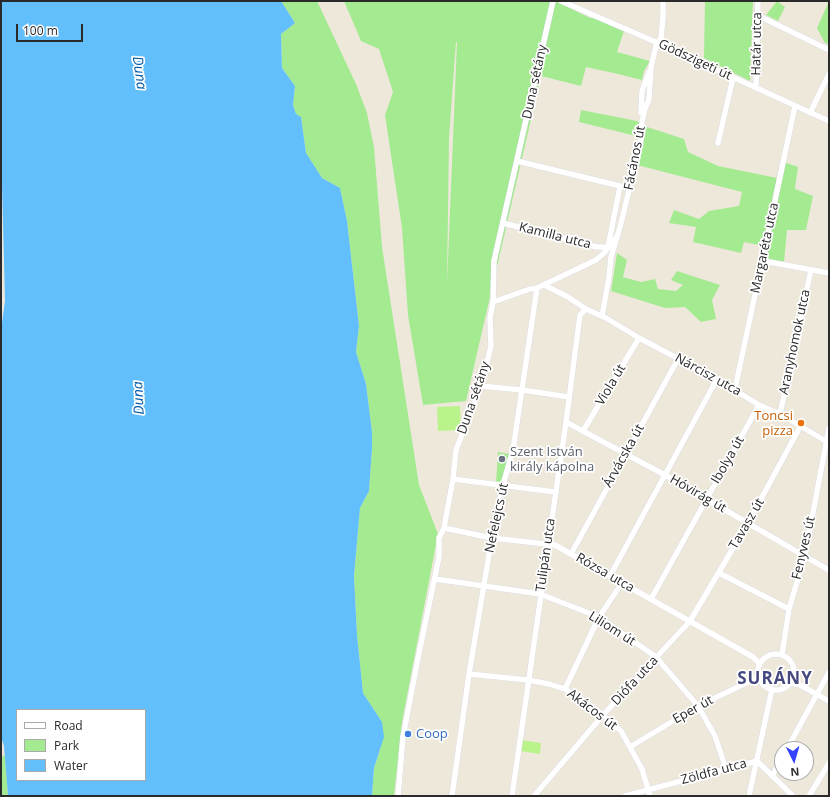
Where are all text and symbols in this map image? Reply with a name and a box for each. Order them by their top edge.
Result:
street label: Határ utca [749,12,765,76]
scale bar [18,16,85,42]
text: 100 m [23,22,58,39]
street label: Gödszigeti út [656,36,734,84]
street label: Duna sétány [519,43,551,121]
water label: Duna [128,55,150,91]
street label: Fácános út [621,124,649,192]
street label: Margaréta utca [748,201,782,295]
street label: Kamilla utca [517,220,593,252]
street label: Aranyhomok utca [776,288,814,396]
street label: Nárcisz utca [672,350,744,400]
street label: Duna sétány [454,360,494,436]
street label: Viola út [593,362,629,408]
water label: Duna [130,381,148,415]
place label: Toncsi pizza [754,408,793,439]
marker: Toncsi pizza [796,418,806,428]
street label: Árvácska út [600,422,648,490]
street label: Ibolya út [708,433,748,487]
place label: Szent István király kápolna [510,444,594,475]
marker: Szent István király kápolna [497,454,507,464]
street label: Hóvirág út [667,472,729,516]
street label: Nefelejcs út [482,482,512,554]
street label: Tavasz út [726,496,768,552]
street label: Fenyves út [789,515,819,581]
street label: Tulipán utca [533,517,559,593]
street label: Rózsa utca [573,550,637,596]
street label: Liliom út [586,608,638,650]
street label: Diófa utca [608,653,662,709]
district label: SURÁNY [737,669,813,689]
street label: Akácos út [564,686,620,734]
street label: Eper út [670,693,716,727]
legend [16,709,146,781]
text: Road [54,717,83,734]
place label: Coop [416,726,448,742]
marker: Coop [403,729,413,739]
text: Park [54,737,79,754]
north arrow [774,741,814,781]
street label: Zöldfa utca [679,756,749,788]
text: Water [54,757,88,774]
text: N [790,765,800,780]

